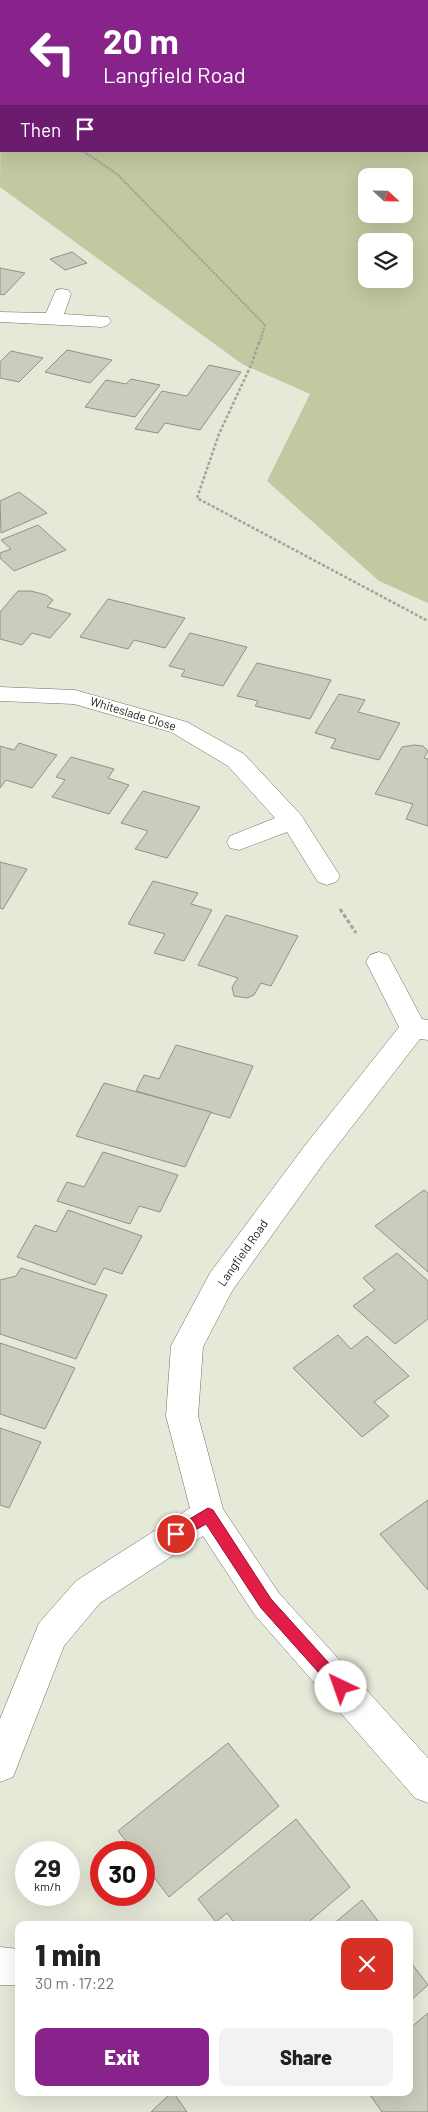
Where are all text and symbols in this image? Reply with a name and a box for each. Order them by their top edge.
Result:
text: 20 m [103,19,179,61]
icon: left [20,20,85,85]
text: Langfield Road [103,61,246,87]
icon: arrive [71,115,99,143]
text: Then [20,118,61,141]
north arrow [358,168,412,222]
map controls [358,168,413,288]
button: layers [358,233,413,288]
street label: Whiteslade Close [89,693,178,733]
street label: Langfield Road [214,1217,270,1288]
pin [155,1513,197,1555]
icon: arrive [162,1520,190,1548]
position arrow [314,1660,366,1712]
speed limit sign: 30 [90,1841,155,1906]
text: 29 [34,1852,61,1882]
text: km/h [34,1879,61,1893]
text: 1 min [35,1936,101,1972]
button: close [341,1938,393,1990]
text: 30 m · 17:22 [35,1973,114,1992]
button: Exit [35,2028,209,2086]
button: Share [219,2028,393,2086]

